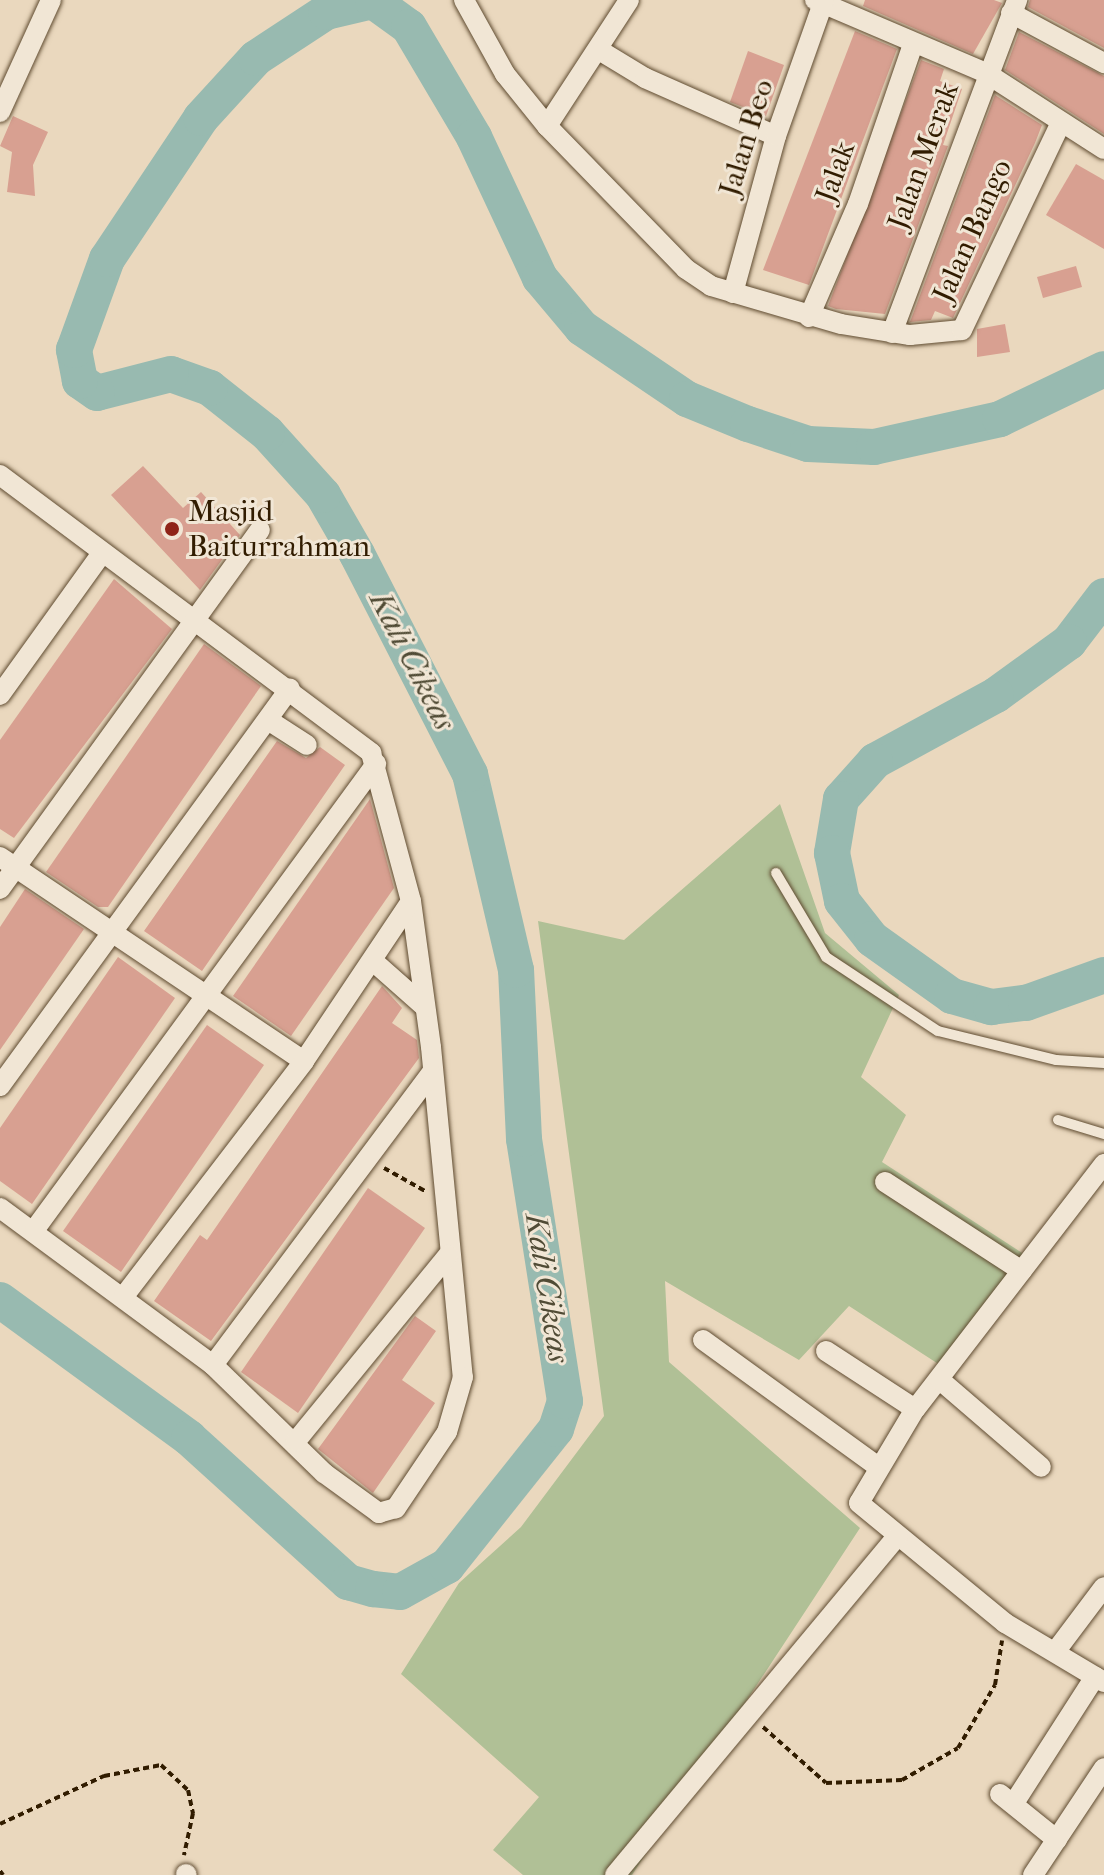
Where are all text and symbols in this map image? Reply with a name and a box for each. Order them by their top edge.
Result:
street label: Jalan Beo [712,75,782,201]
street label: Jalan Merak [881,77,967,235]
street label: Jalak [808,137,864,207]
street label: Jalan Bango [926,154,1020,308]
place label: Masjid Baiturrahman [188,494,370,564]
marker: Masjid Baiturrahman [163,520,181,538]
water label: Kali Cikeas [361,585,463,737]
water label: Kali Cikeas [516,1210,578,1366]

